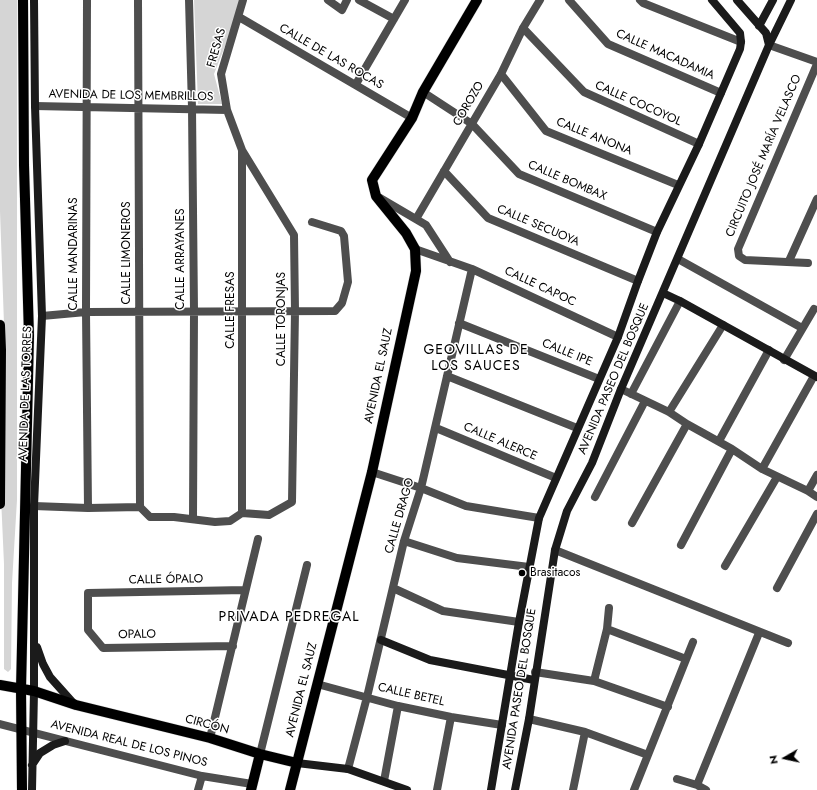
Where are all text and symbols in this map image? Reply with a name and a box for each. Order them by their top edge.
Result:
street label: CALLE DE LAS ROCAS [276,21,386,93]
street label: FRESAS [205,27,229,69]
street label: CALLE MACADAMIA [613,27,717,83]
street label: CIRCUITO JOSÉ MARÍA VELASCO [723,73,805,239]
street label: COROZO [451,79,487,129]
street label: CALLE COCOYOL [593,79,683,129]
street label: AVENIDA DE LOS MEMBRILLOS [49,87,213,105]
street label: CALLE ANONA [554,115,634,159]
street label: CALLE BOMBAX [526,158,608,204]
street label: CALLE MANDARINAS [67,197,81,311]
street label: CALLE LIMONEROS [120,201,134,305]
street label: CALLE SECUOYA [494,202,582,250]
street label: CALLE ARRAYANES [174,208,188,310]
street label: CALLE CAPOC [502,264,578,310]
street label: CALLE FRESAS [224,271,238,349]
street label: CALLE TORONJAS [275,272,289,366]
street label: AVENIDA PASEO DEL BOSQUE [576,301,652,457]
street label: AVENIDA DE LAS TORRES [16,326,36,462]
street label: AVENIDA EL SAUZ [362,327,396,425]
street label: CALLE IPE [540,336,594,370]
district label: GEOVILLAS DE LOS SAUCES [423,343,529,376]
street label: CALLE ALERCE [461,420,539,464]
street label: CALLE DRAGO [382,476,418,556]
place label: Brasitacos [530,566,580,580]
marker: Brasitacos [517,568,527,578]
street label: CALLE ÓPALO [129,572,203,588]
street label: AVENIDA PASEO DEL BOSQUE [500,607,540,771]
district label: PRIVADA PEDREGAL [219,610,359,626]
street label: OPALO [118,627,156,643]
street label: AVENIDA EL SAUZ [283,641,321,739]
street label: CALLE BETEL [376,680,446,710]
street label: CIRCÓN [183,712,231,738]
street label: AVENIDA REAL DE LOS PINOS [49,718,209,770]
north arrow [765,738,805,778]
text: N [765,754,782,765]

